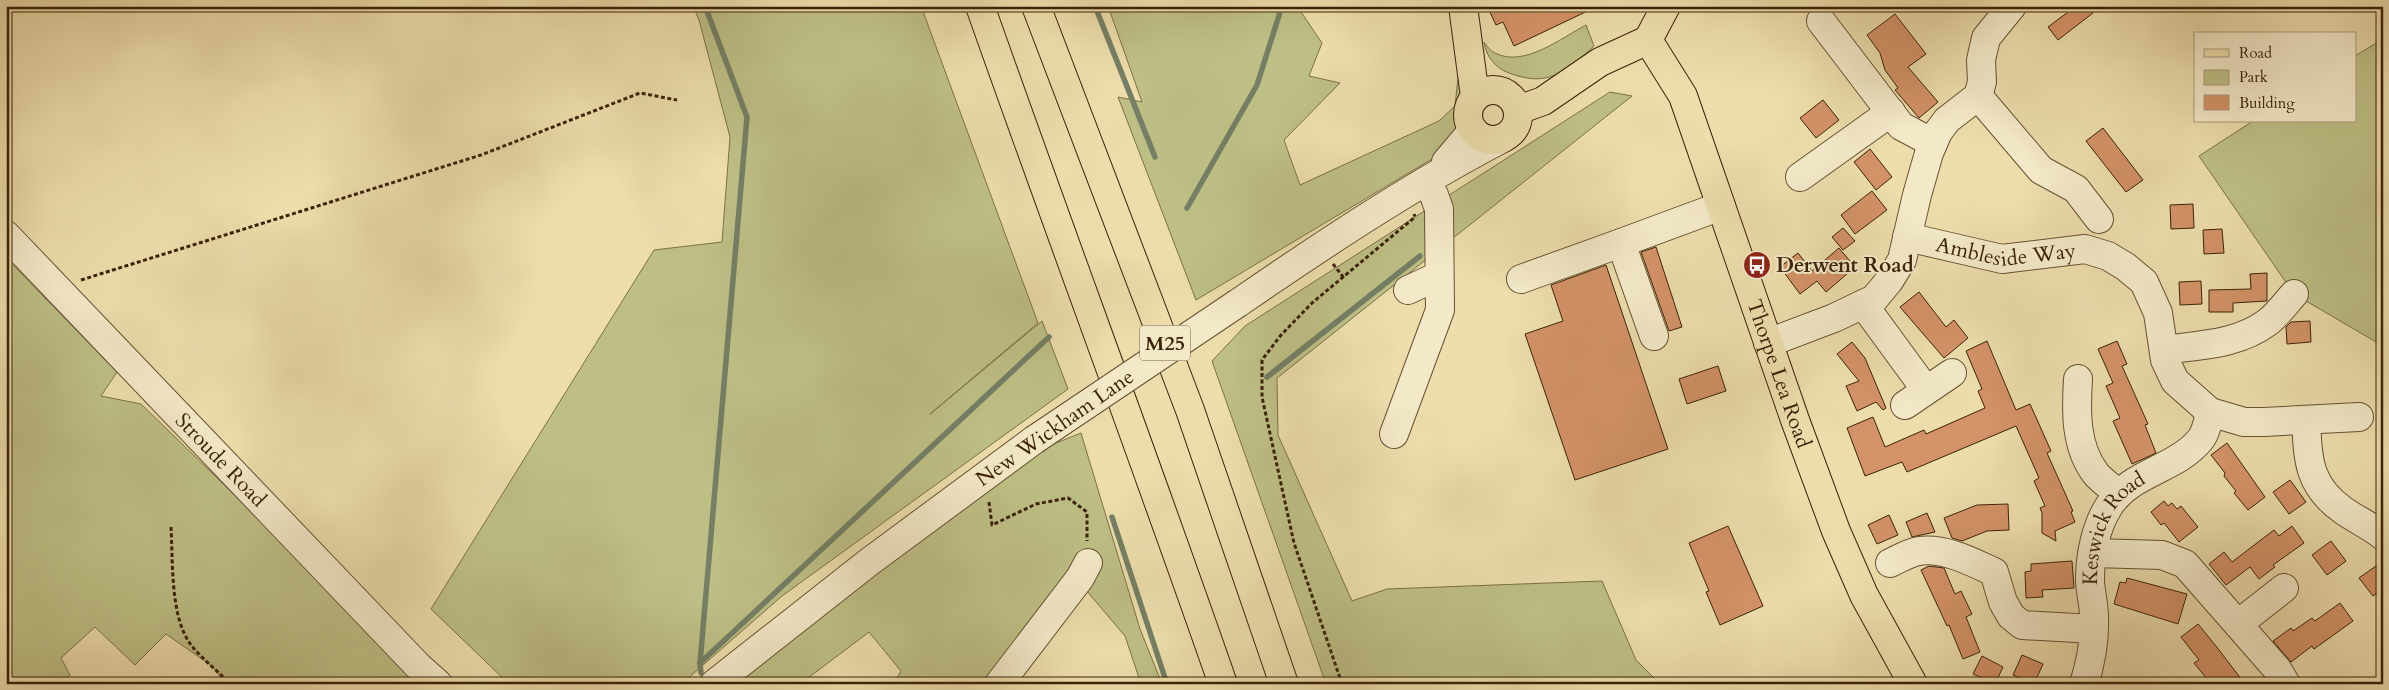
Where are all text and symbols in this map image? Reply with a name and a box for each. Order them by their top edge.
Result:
legend [2194,32,2356,122]
text: Road [2239,43,2272,63]
text: Park [2239,67,2268,87]
text: Building [2239,93,2295,113]
street label: Ambleside Way [1933,230,2077,274]
bus stop icon: Derwent Road [1742,250,1772,280]
place label: Derwent Road [1776,251,1914,280]
street label: Thorpe Lea Road [1740,296,1819,452]
road number: M25 [1140,326,1190,360]
street label: New Wickham Lane [970,362,1140,494]
street label: Stroude Road [169,406,273,513]
street label: Keswick Road [2075,464,2150,585]

